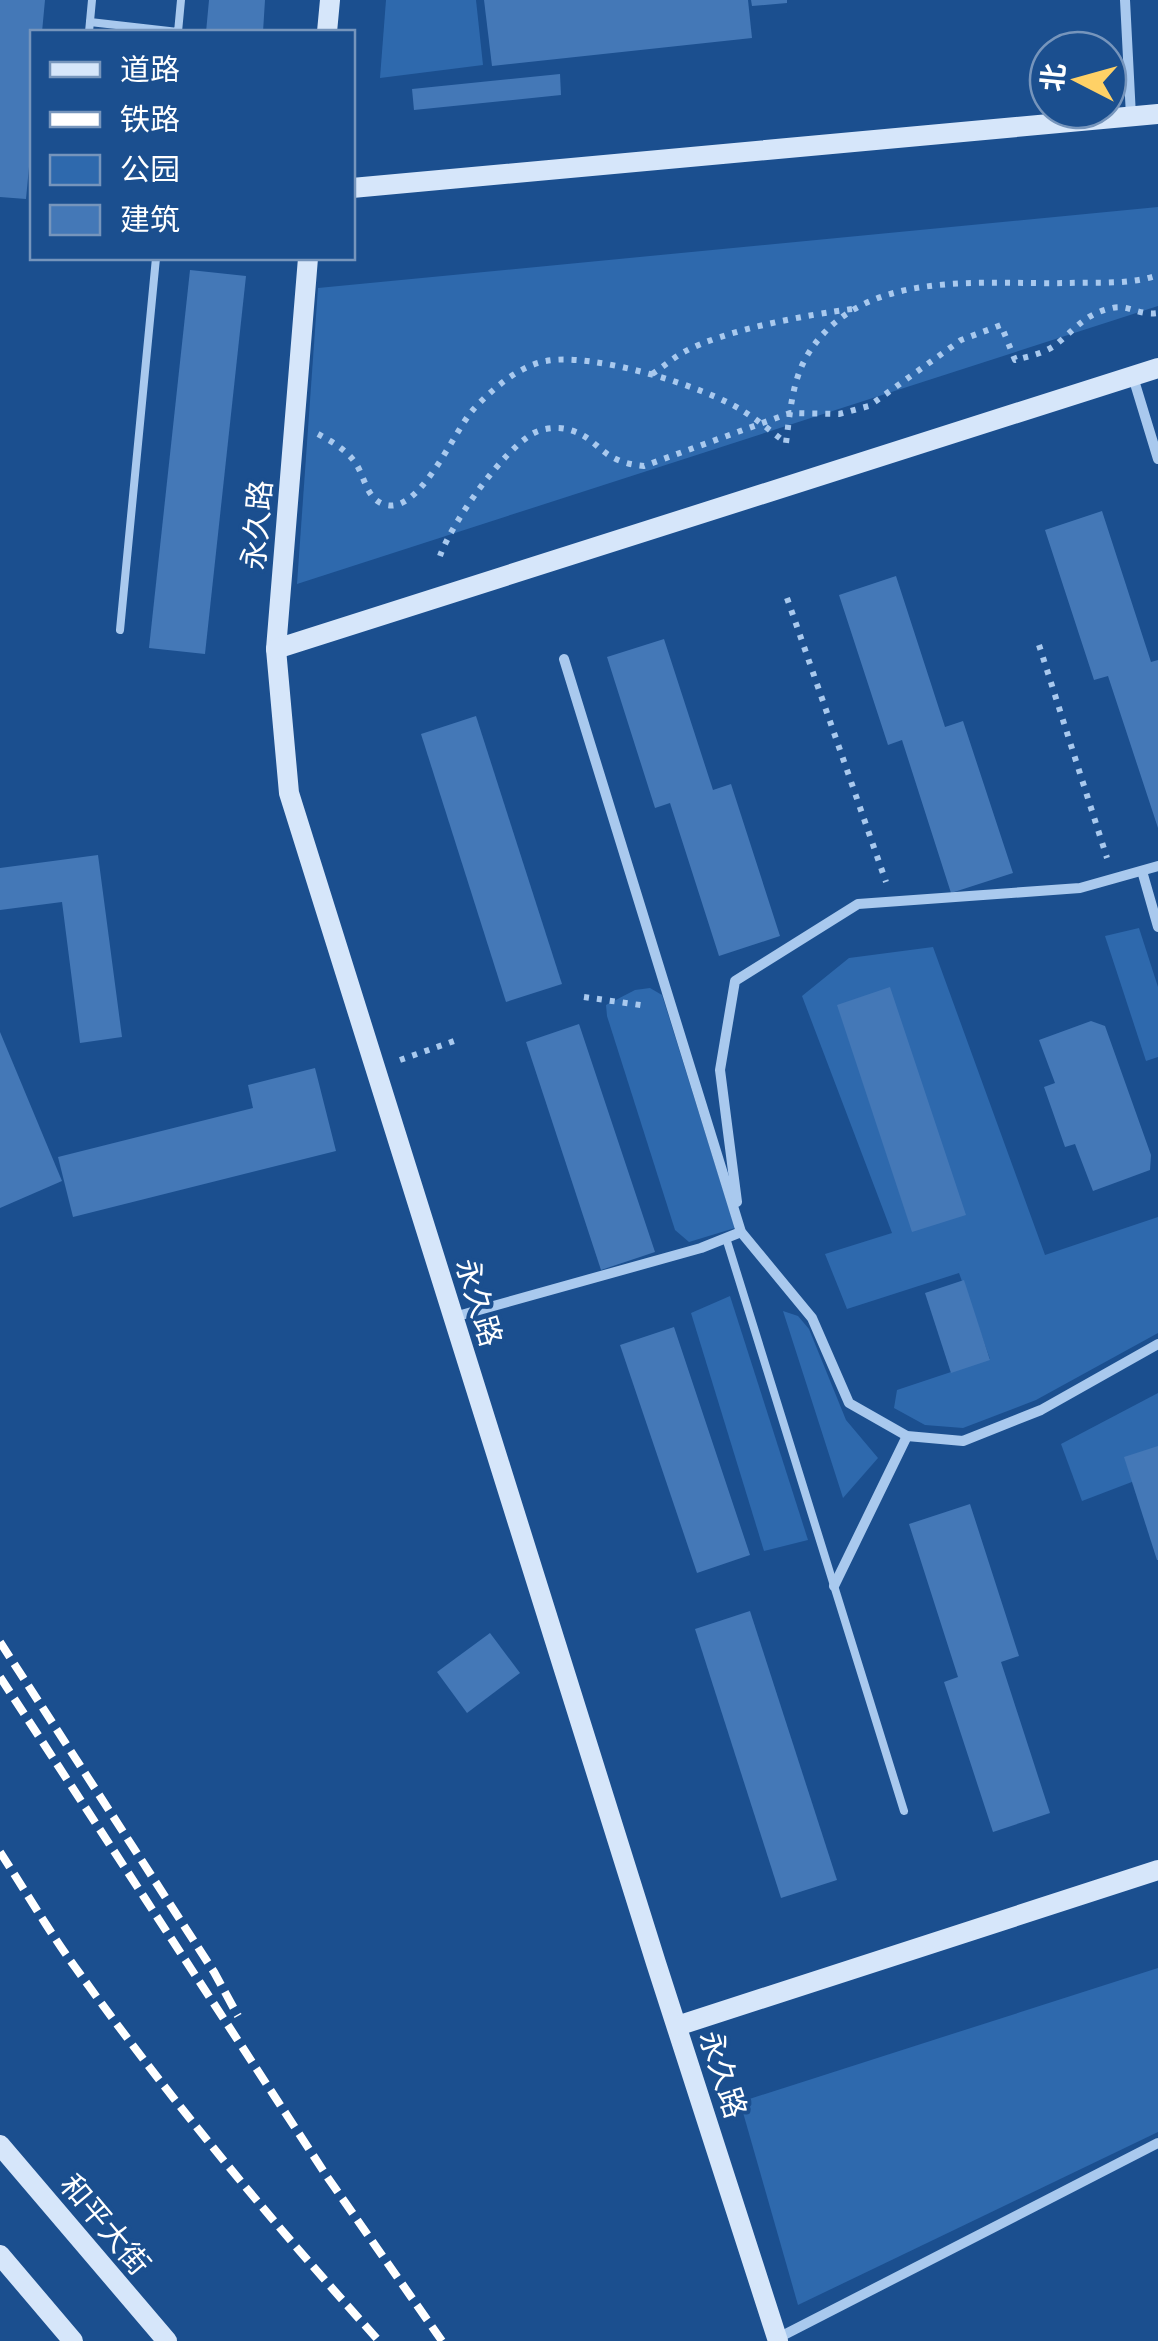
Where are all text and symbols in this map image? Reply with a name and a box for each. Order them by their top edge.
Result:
legend [30,30,355,260]
north arrow [1028,30,1128,130]
text: 道路 [120,48,180,89]
text: 北 [1032,61,1073,93]
text: 铁路 [120,98,180,139]
text: 公园 [120,148,180,189]
text: 建筑 [120,198,180,239]
street label: 永久路 [232,478,280,572]
street label: 永久路 [447,1253,513,1351]
street label: 永久路 [691,2025,757,2123]
street label: 和平大街 [52,2165,160,2283]

